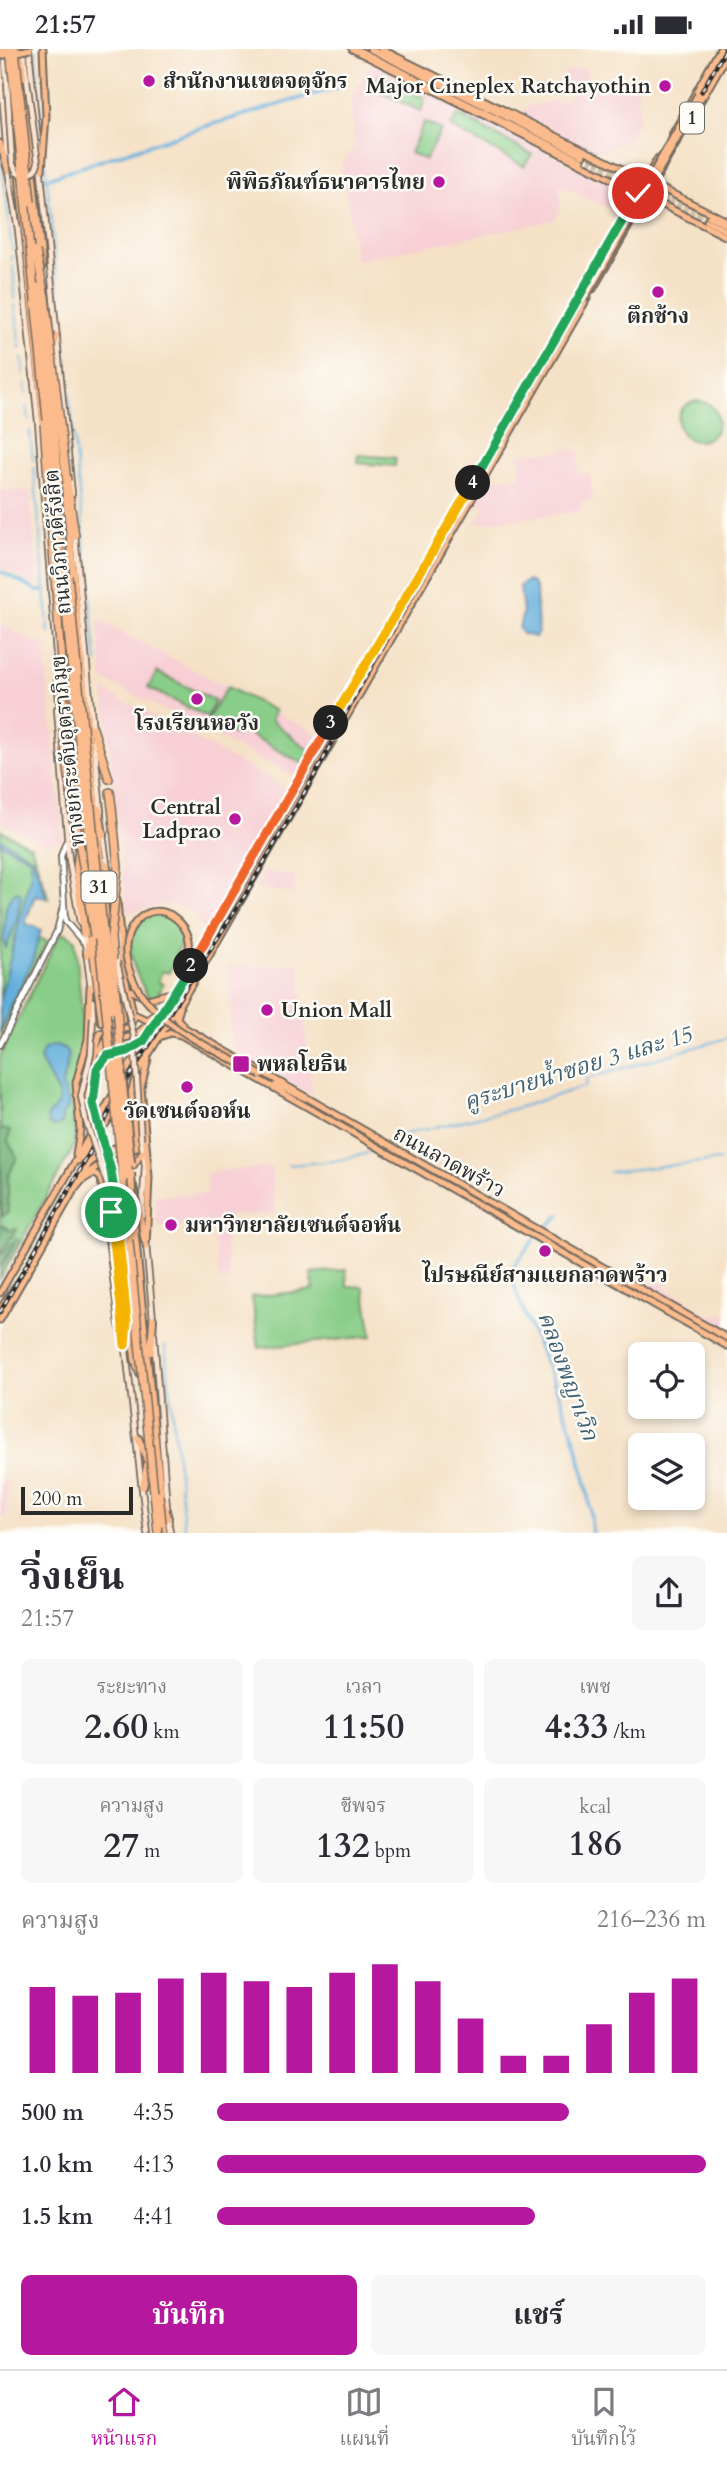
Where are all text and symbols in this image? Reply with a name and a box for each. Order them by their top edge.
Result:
text: 21:57 [35,7,96,42]
place label: สำนักงานเขตจตุจักร [163,67,347,96]
place label: Major Cineplex Ratchayothin [366,72,652,101]
marker: สำนักงานเขตจตุจักร [141,73,157,89]
marker: Major Cineplex Ratchayothin [657,78,673,94]
road number: 1 [680,103,704,134]
pin [608,163,668,223]
place label: พิพิธภัณฑ์ธนาคารไทย [226,167,425,197]
marker: พิพิธภัณฑ์ธนาคารไทย [431,174,447,190]
icon: check [619,174,657,212]
marker: ตึกช้าง [650,284,666,300]
place label: ตึกช้าง [627,302,689,331]
pin: 4 [456,465,490,501]
street label: ถนนวิภาวดีรังสิต [37,468,79,616]
text: 4 [468,469,477,495]
street label: ทางยกระดับอุตราภิมุข [44,654,92,848]
marker: โรงเรียนหอวัง [189,691,205,707]
pin: 3 [314,705,348,741]
place label: โรงเรียนหอวัง [134,708,259,738]
text: 3 [326,709,335,735]
place label: Central Ladprao [142,793,221,846]
marker: Central Ladprao [227,811,243,827]
road number: 31 [82,871,116,902]
pin: 2 [174,949,208,983]
text: 2 [186,952,195,978]
place label: Union Mall [281,996,392,1025]
marker: Union Mall [259,1002,275,1018]
water label: คูระบายน้ำซอย 3 และ 15 [459,1016,697,1118]
place label: พหลโยธิน [257,1049,347,1079]
marker: พหลโยธิน [231,1054,251,1074]
marker: วัดเซนต์จอห์น [179,1079,195,1095]
place label: วัดเซนต์จอห์น [123,1097,251,1126]
street label: ถนนลาดพร้าว [388,1119,510,1205]
pin [81,1182,141,1242]
icon: arrive [92,1193,130,1231]
place label: มหาวิทยาลัยเซนต์จอห์น [185,1211,401,1240]
marker: มหาวิทยาลัยเซนต์จอห์น [163,1217,179,1233]
marker: ไปรษณีย์สามแยกลาดพร้าว [537,1243,553,1259]
place label: ไปรษณีย์สามแยกลาดพร้าว [421,1260,668,1290]
water label: คลองพญาเวิก [530,1307,606,1446]
map controls [628,1342,705,1510]
button: locate [628,1342,705,1419]
button: layers [628,1433,705,1510]
scale bar [21,1483,133,1515]
text: 200 m [32,1486,82,1512]
text: วิ่งเย็น [21,1551,125,1603]
button: share [632,1556,706,1630]
text: 21:57 [21,1603,74,1634]
text: ระยะทาง [97,1674,167,1700]
text: เวลา [345,1674,382,1700]
text: เพซ [579,1674,611,1700]
text: 2.60 [84,1703,148,1751]
text: 11:50 [323,1703,404,1751]
text: 4:33 [544,1703,608,1751]
text: km [148,1719,179,1745]
text: /km [608,1719,646,1745]
text: ความสูง [99,1793,164,1819]
text: ชีพจร [341,1793,386,1819]
text: kcal [579,1794,611,1820]
text: 186 [568,1820,622,1868]
text: 27 [103,1822,139,1870]
text: 132 [316,1822,370,1870]
text: m [139,1838,160,1864]
text: bpm [370,1838,411,1864]
text: 216–236 m [597,1904,706,1935]
text: ความสูง [21,1905,99,1936]
text: 500 m [21,2097,84,2128]
text: 4:35 [133,2097,174,2128]
text: 1.0 km [21,2149,93,2180]
text: 4:13 [133,2149,174,2180]
text: 1.5 km [21,2201,93,2232]
text: 4:41 [133,2201,174,2232]
button: บันทึก [21,2275,357,2355]
button: แชร์ [371,2275,706,2355]
tab: หน้าแรก [91,2383,157,2455]
tab: แผนที่ [339,2383,389,2455]
tab: บันทึกไว้ [571,2383,636,2455]

